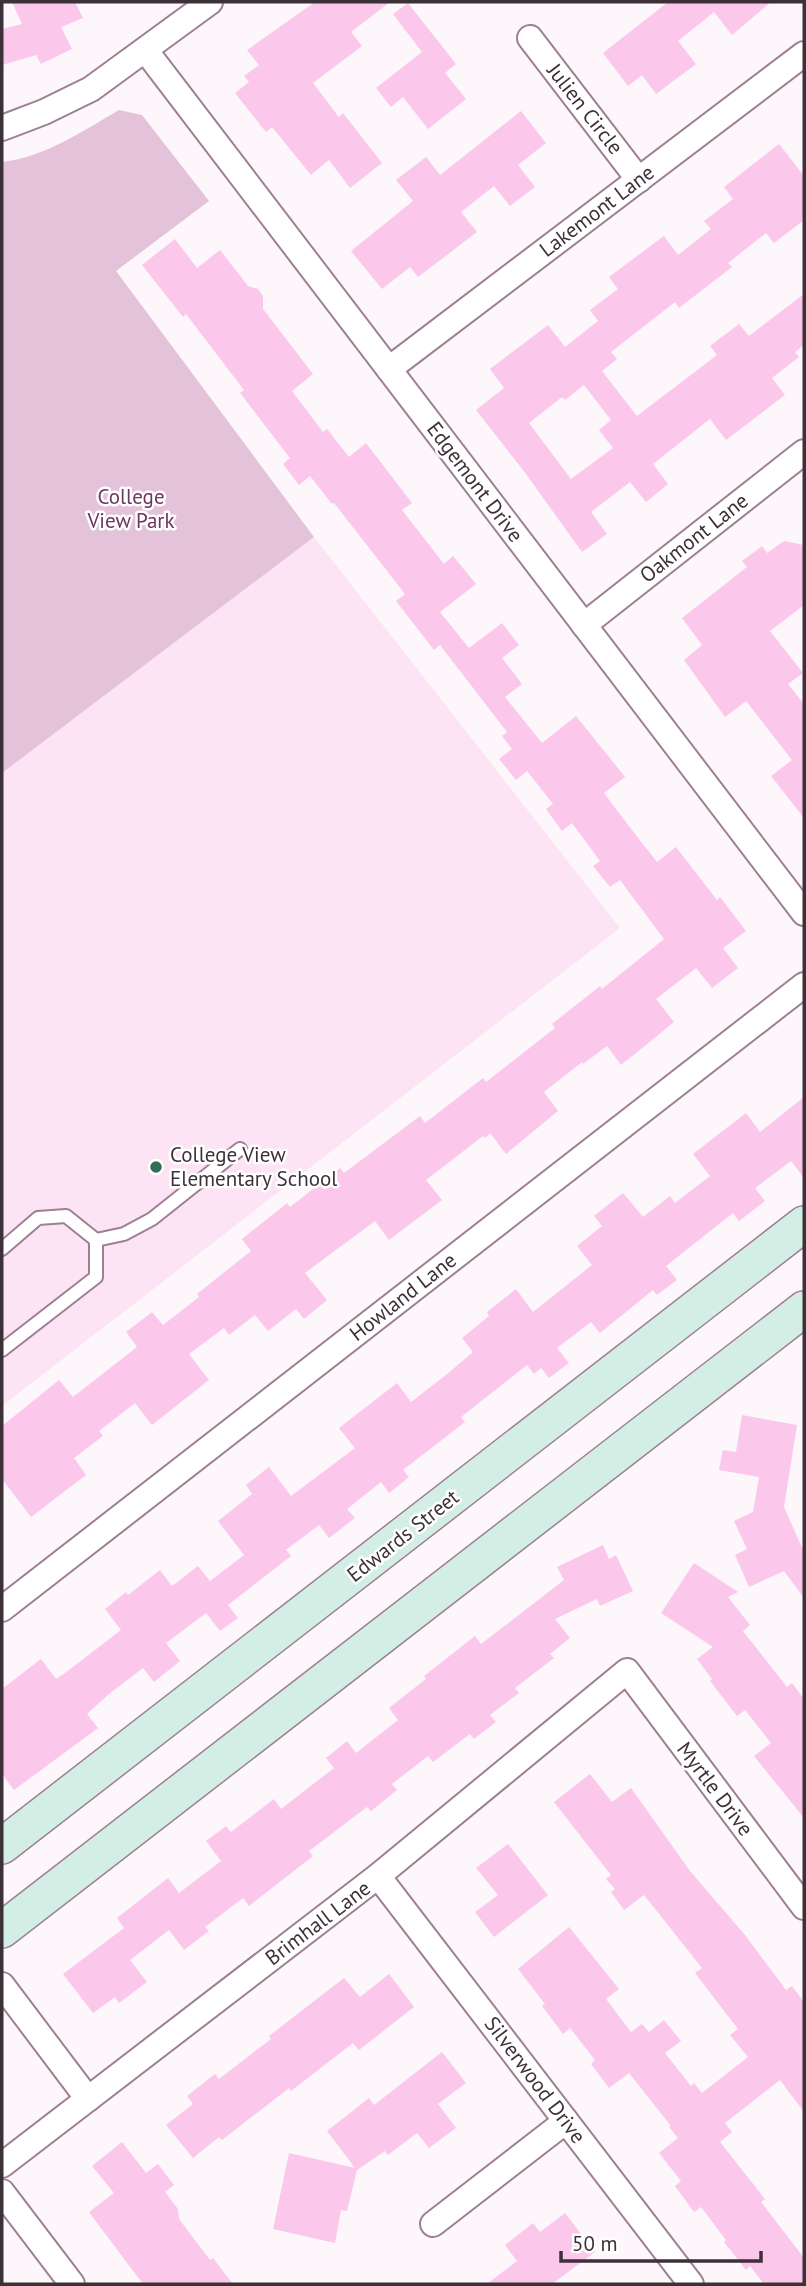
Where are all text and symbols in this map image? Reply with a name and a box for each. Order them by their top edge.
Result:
street label: Julien Circle [541,57,629,160]
street label: Lakemont Lane [534,159,659,263]
street label: Edgemont Drive [421,416,530,547]
park label: College View Park [86,483,175,534]
street label: Oakmont Lane [634,487,753,588]
place label: College View Elementary School [170,1141,337,1192]
marker: College View Elementary School [148,1159,164,1175]
street label: Howland Lane [344,1246,462,1347]
street label: Edwards Street [341,1483,464,1588]
street label: Myrtle Drive [671,1736,760,1841]
street label: Brimhall Lane [260,1874,376,1971]
street label: Silverwood Drive [479,2011,592,2149]
scale bar [561,2220,760,2264]
text: 50 m [572,2230,618,2257]

